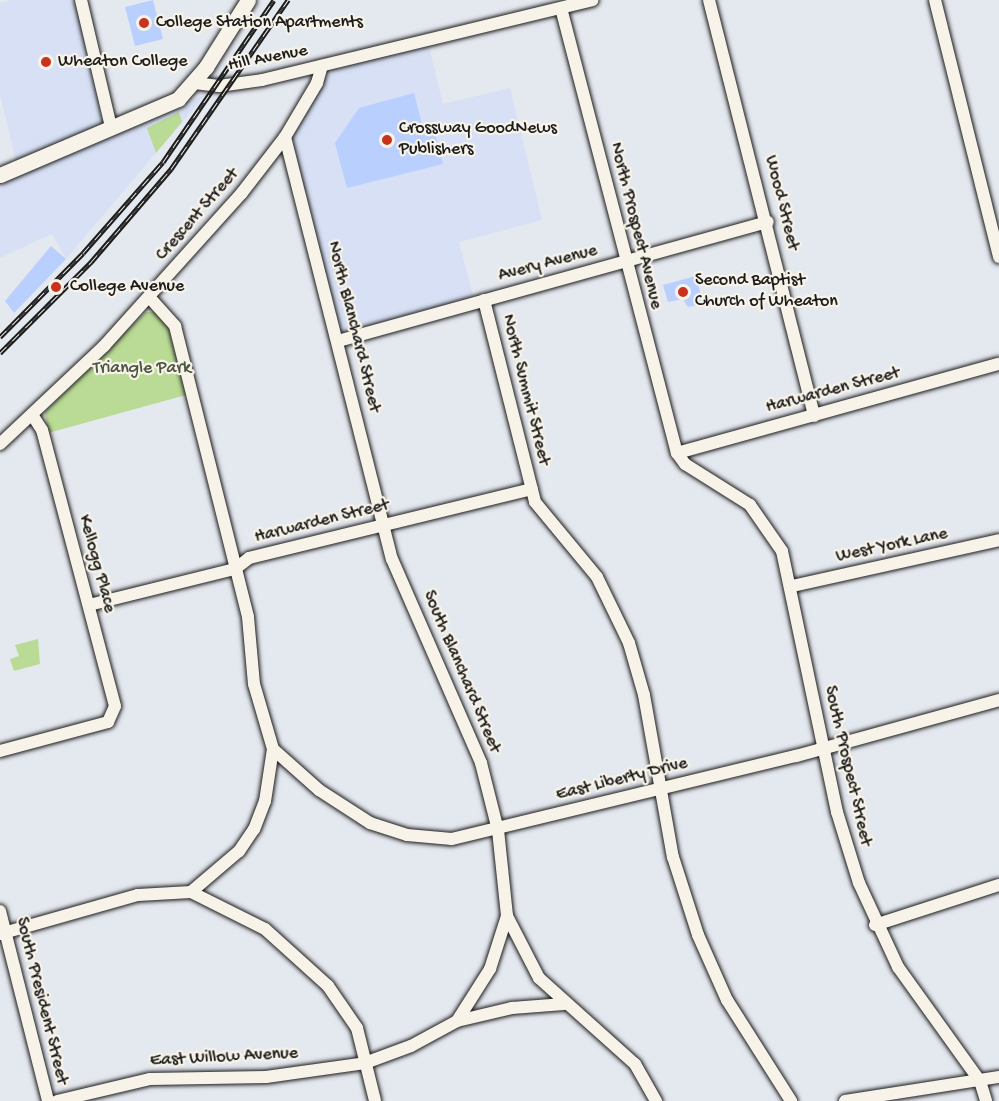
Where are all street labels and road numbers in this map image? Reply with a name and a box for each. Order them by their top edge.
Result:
street label: Hill Avenue [226,41,310,77]
street label: North Prospect Avenue [604,140,666,312]
street label: Wood Street [759,153,803,253]
street label: Crescent Street [152,164,244,266]
street label: North Blanchard Street [321,239,385,415]
street label: Avery Avenue [496,240,600,288]
street label: North Summit Street [496,312,554,468]
street label: Harwarden Street [764,363,902,419]
street label: Harwarden Street [253,495,391,549]
street label: Kellogg Place [73,513,119,615]
street label: West York Lane [834,524,950,568]
street label: South Blanchard Street [417,588,505,756]
street label: South Prospect Street [818,684,876,848]
street label: East Liberty Drive [554,753,690,807]
street label: South President Street [10,915,72,1087]
street label: East Willow Avenue [149,1043,299,1073]

